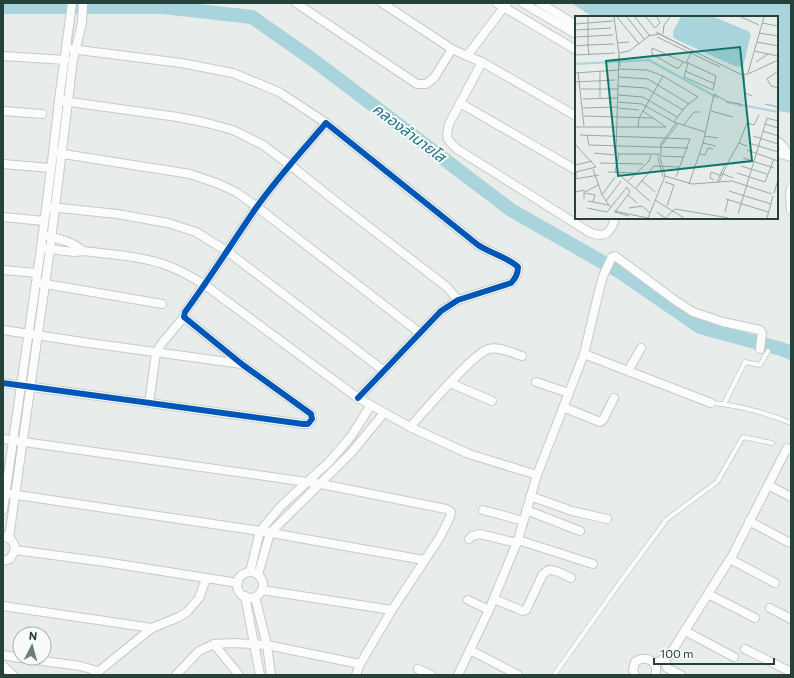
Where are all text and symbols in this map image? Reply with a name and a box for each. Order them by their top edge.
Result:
inset map [575,16,778,219]
water label: คลองลำนายโส [370,99,451,167]
north arrow [12,626,52,666]
text: N [28,629,38,642]
scale bar [654,640,774,666]
text: 100 m [660,646,694,660]

